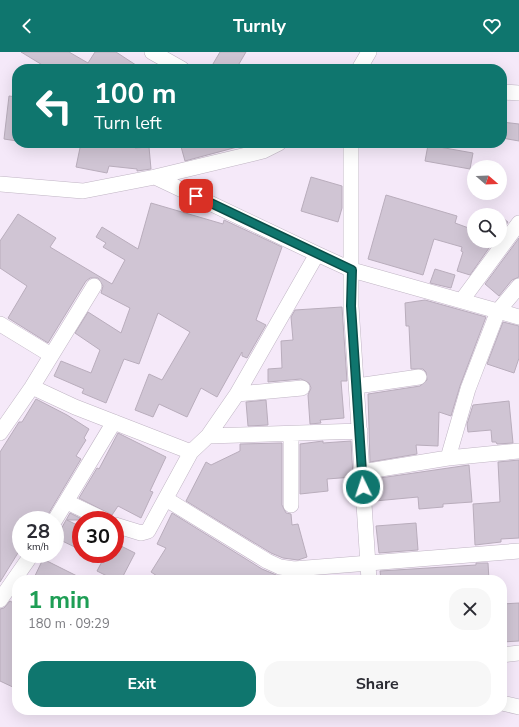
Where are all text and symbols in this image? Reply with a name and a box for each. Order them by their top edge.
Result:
text: Turnly [233,14,286,38]
icon: back [16,15,38,37]
icon: heart [481,15,503,37]
text: 100 m [94,75,177,113]
icon: left [28,80,80,132]
text: Turn left [94,111,162,135]
north arrow [467,160,507,200]
map controls [467,160,507,248]
pin [179,179,213,213]
icon: arrive [185,185,207,207]
button: search [467,208,507,248]
position arrow [342,466,384,508]
speed limit sign: 30 [72,511,124,563]
text: 28 [26,518,50,545]
text: km/h [27,540,49,554]
text: 1 min [28,584,90,616]
button: close [449,588,491,630]
text: 180 m · 09:29 [28,615,110,633]
button: Exit [28,661,256,707]
button: Share [264,661,491,707]

